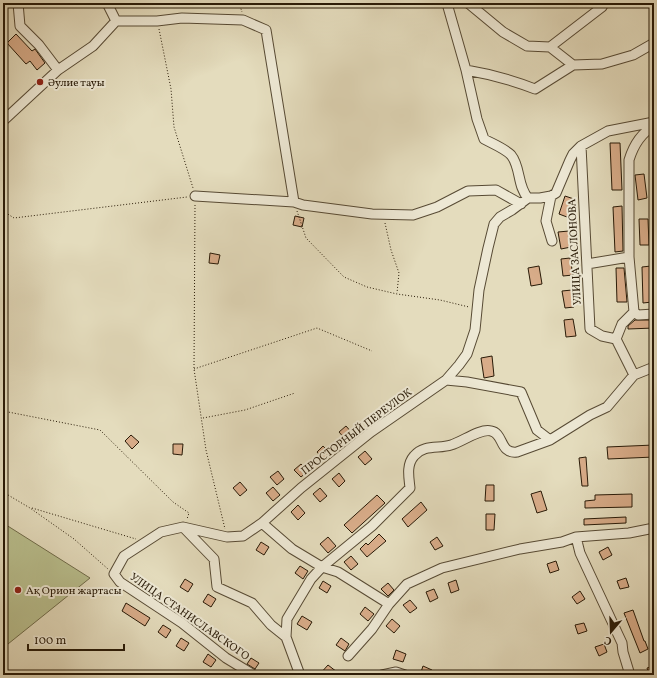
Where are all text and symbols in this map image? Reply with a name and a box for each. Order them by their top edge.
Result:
place label: Әулие тауы [48,76,105,91]
marker: Әулие тауы [35,77,45,87]
street label: УЛИЦА ЗАСЛОНОВА [565,198,586,306]
street label: ПРОСТОРНЫЙ ПЕРЕУЛОК [298,385,416,479]
street label: УЛИЦА СТАНИСЛАВСКОГО [126,570,252,664]
place label: Ақ Орион жартасы [26,584,122,599]
marker: Ақ Орион жартасы [13,585,23,595]
north arrow [591,612,631,652]
scale bar [28,626,124,652]
text: С [602,632,614,648]
text: 100 m [34,633,67,649]

